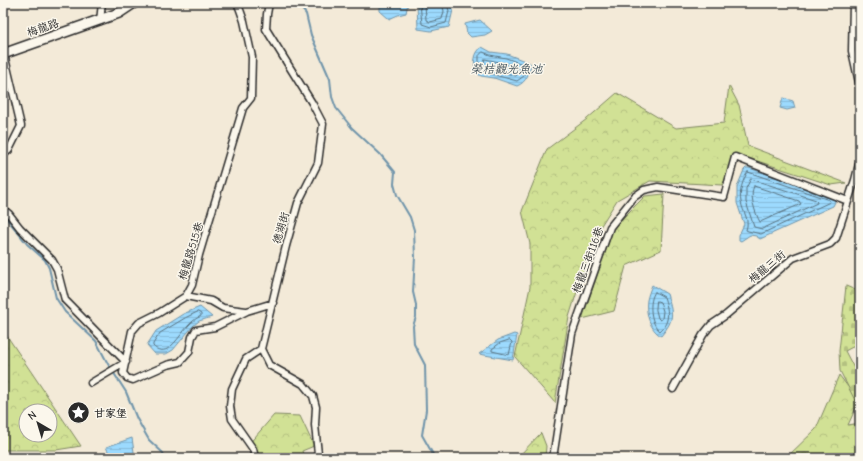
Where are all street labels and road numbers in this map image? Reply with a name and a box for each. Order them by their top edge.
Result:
street label: 梅龍路 [25,16,61,40]
street label: 德湖街 [270,209,292,246]
street label: 梅龍路515巷 [176,220,206,282]
street label: 梅龍三街116巷 [570,225,606,295]
street label: 梅龍三街 [746,247,789,286]

